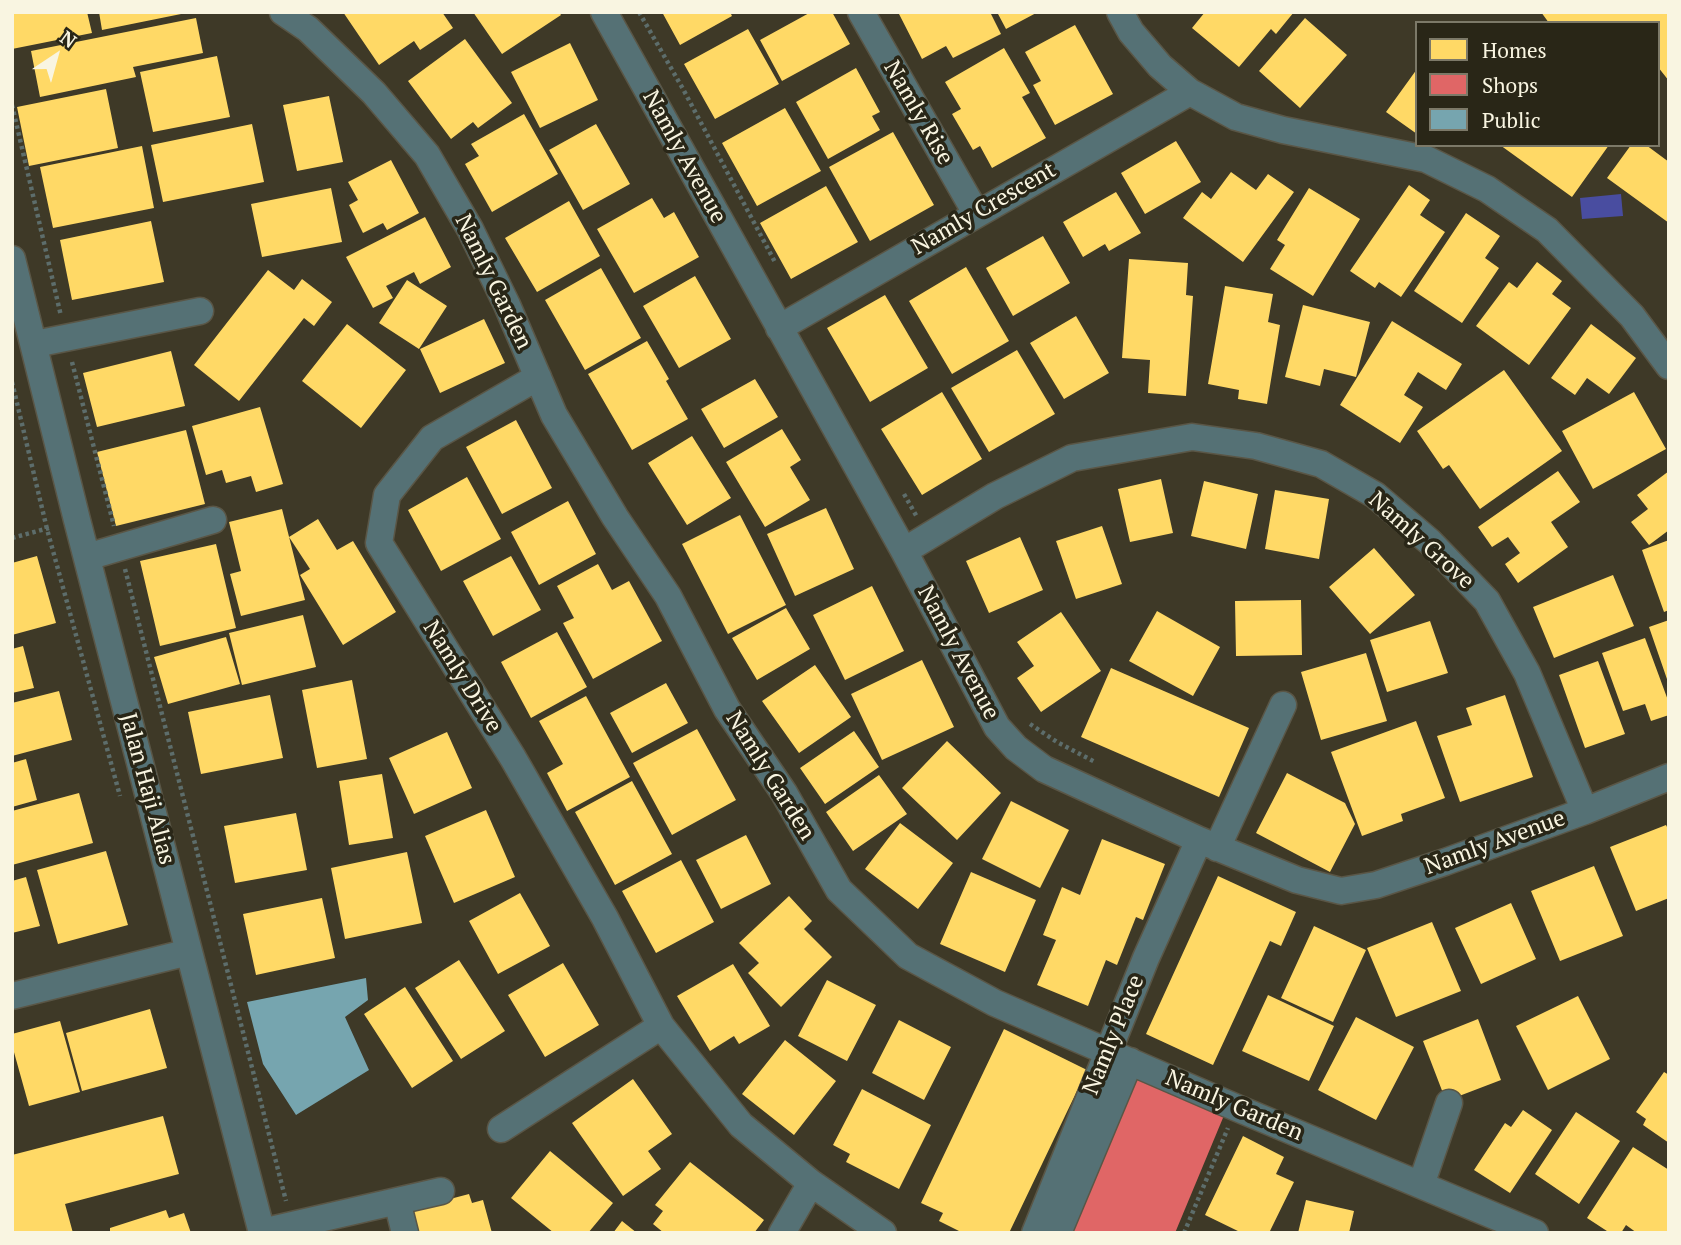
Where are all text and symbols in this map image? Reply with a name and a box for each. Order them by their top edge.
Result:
north arrow [21,21,91,91]
legend [1415,21,1660,147]
text: N [55,24,82,53]
text: Homes [1482,36,1547,64]
street label: Namly Rise [877,56,959,170]
text: Shops [1482,71,1538,99]
street label: Namly Avenue [636,86,732,228]
text: Public [1482,106,1540,134]
street label: Namly Crescent [907,157,1061,261]
street label: Namly Garden [448,210,538,354]
street label: Namly Grove [1363,487,1479,595]
street label: Namly Avenue [911,581,1005,725]
street label: Namly Drive [417,616,507,738]
street label: Namly Garden [719,706,821,846]
street label: Jalan Haji Alias [113,710,181,868]
street label: Namly Avenue [1421,805,1569,881]
street label: Namly Place [1078,971,1150,1099]
street label: Namly Garden [1161,1065,1307,1147]

